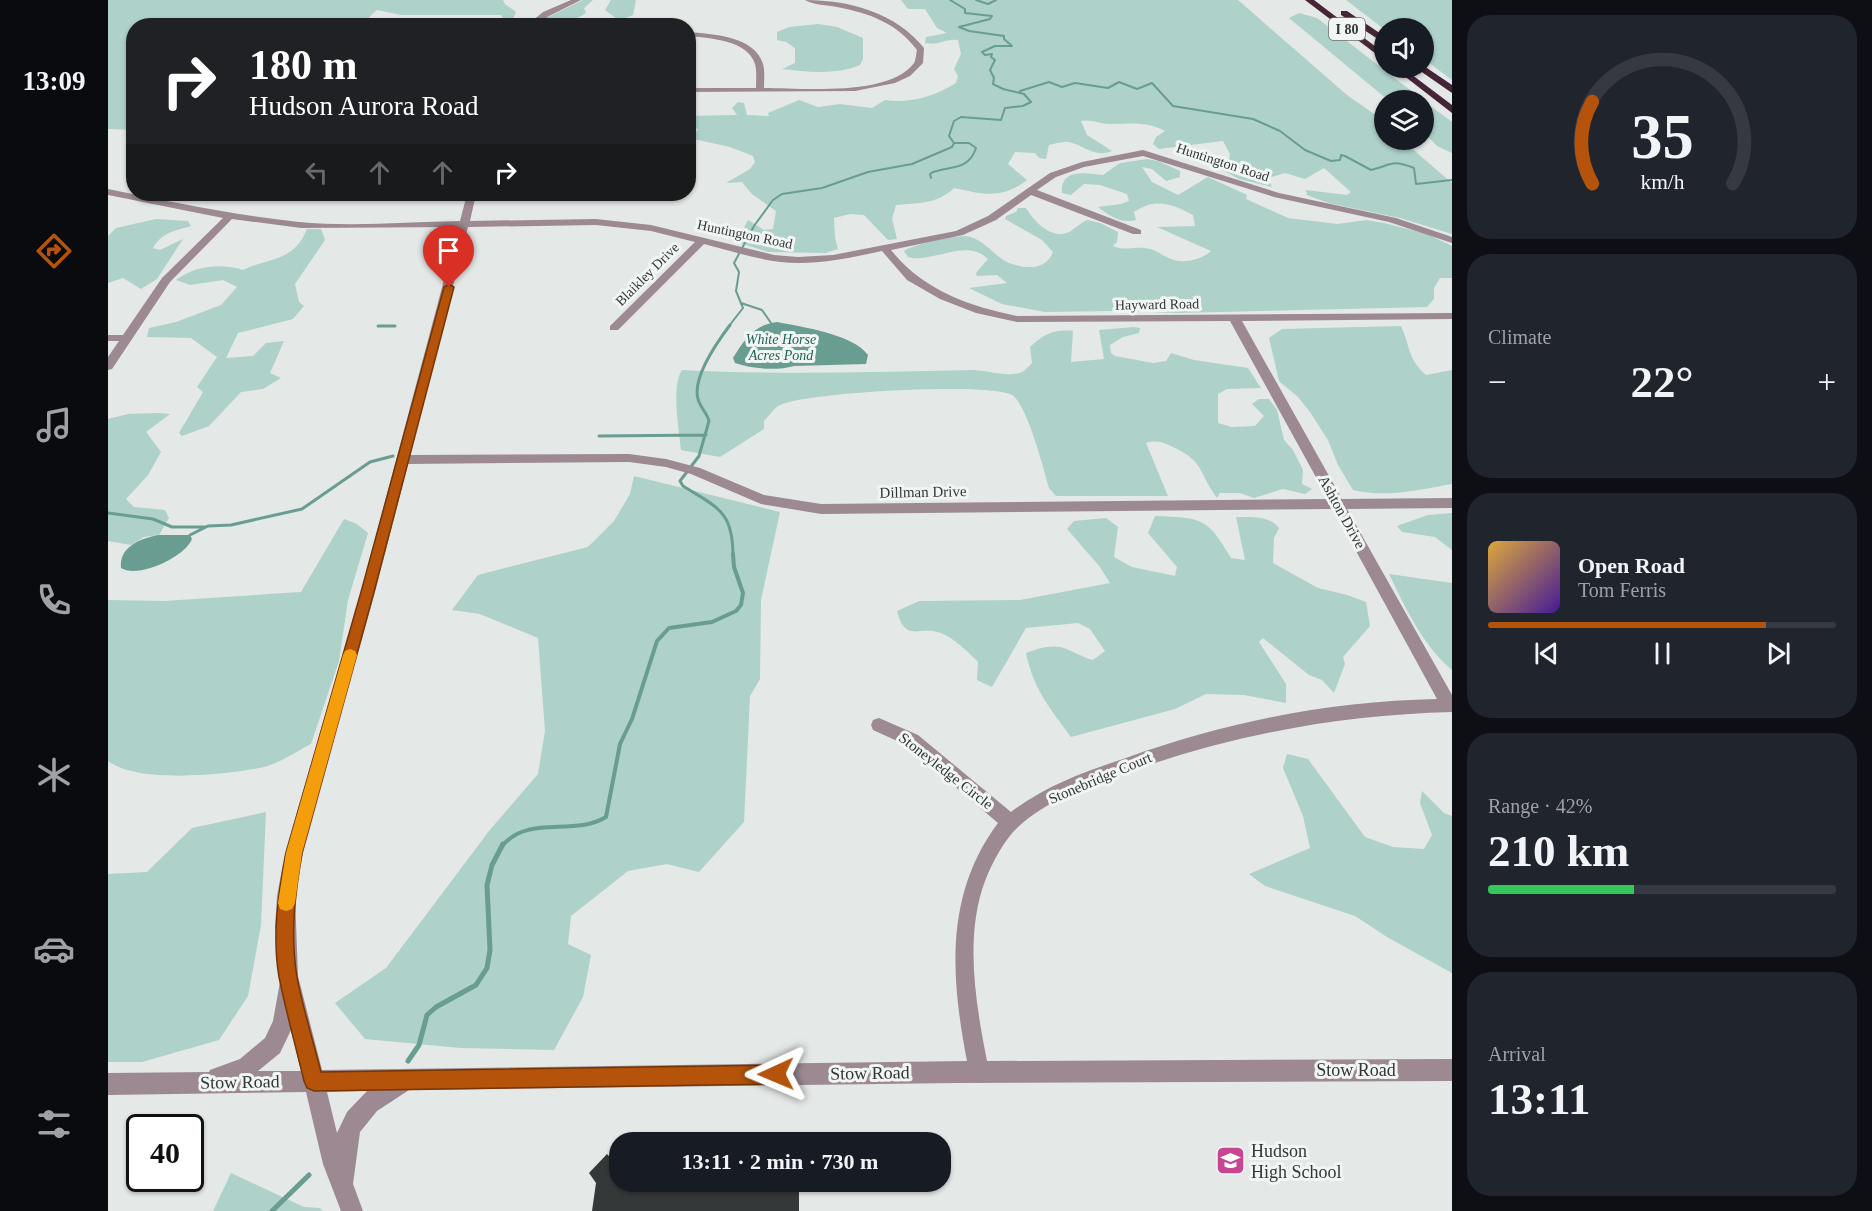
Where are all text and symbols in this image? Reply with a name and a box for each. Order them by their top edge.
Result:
road number: I 80 [1329,18,1365,40]
map controls [1374,18,1434,150]
button: sound [1374,18,1434,78]
icon: right [150,42,228,120]
text: 180 m [249,42,358,88]
text: 13:09 [23,66,86,96]
button: layers [1374,90,1434,150]
text: Hudson Aurora Road [249,91,478,121]
text: 35 [1631,102,1693,171]
street label: Huntington Road [1174,140,1271,185]
icon: left [300,156,333,189]
icon: ahead [363,156,396,189]
icon: ahead [426,156,459,189]
icon: right [489,156,522,189]
text: km/h [1640,170,1684,194]
street label: Huntington Road [696,217,794,252]
pin [423,225,474,287]
icon: directions [33,230,75,272]
icon: arrive [432,234,465,267]
street label: Blaikley Drive [613,240,682,309]
street label: Hayward Road [1115,296,1199,313]
text: Climate [1488,326,1551,348]
water label: White Horse Acres Pond [746,332,816,363]
text: 22° [1631,357,1694,407]
text: − [1488,364,1507,400]
text: + [1817,364,1836,400]
icon: music [33,404,75,446]
street label: Ashton Drive [1315,473,1369,552]
street label: Dillman Drive [879,483,967,501]
text: Open Road [1578,553,1685,578]
icon: phone [33,579,75,621]
text: Tom Ferris [1578,579,1666,601]
icon: previous [1530,637,1563,670]
icon: pause [1646,637,1679,670]
icon: next [1762,637,1795,670]
street label: Stoneyledge Circle [896,729,996,813]
street label: Stonebridge Court [1046,749,1155,807]
icon: climate [33,754,75,796]
text: Range · 42% [1488,795,1592,817]
text: 210 km [1488,826,1629,876]
icon: car [33,928,75,970]
position arrow [744,1042,808,1106]
text: Arrival [1488,1043,1546,1065]
street label: Stow Road [1316,1060,1396,1080]
street label: Stow Road [830,1062,910,1084]
street label: Stow Road [200,1071,280,1093]
text: 13:11 [1488,1074,1591,1124]
icon: filters [33,1103,75,1145]
speed limit sign: 40 [126,1114,204,1192]
place label: Hudson High School [1251,1141,1342,1182]
school or university icon: Hudson High School [1214,1145,1246,1177]
text: 13:11 · 2 min · 730 m [682,1149,878,1174]

